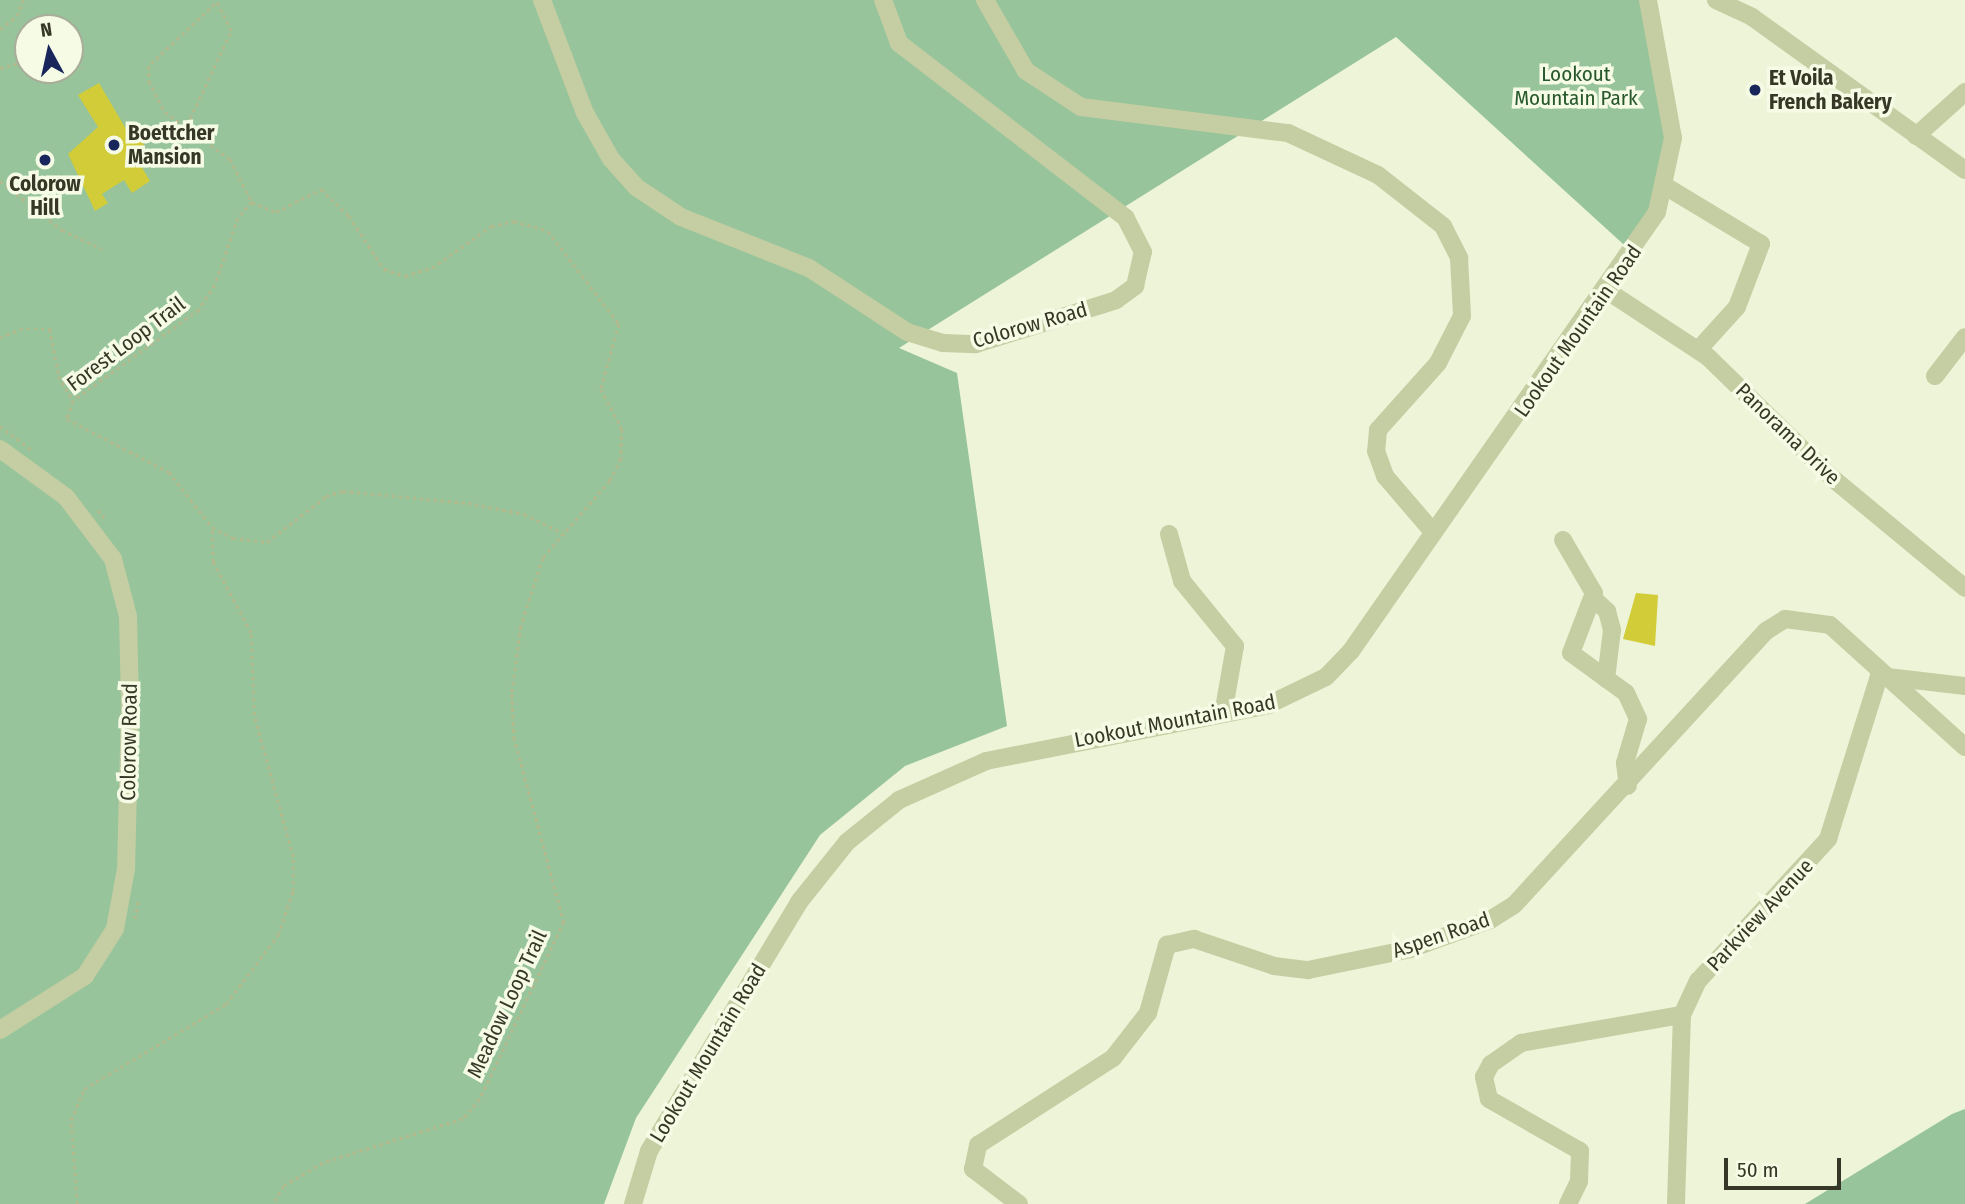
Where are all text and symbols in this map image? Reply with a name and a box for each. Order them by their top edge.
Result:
north arrow [14,14,84,84]
text: N [39,18,54,42]
park label: Lookout Mountain Park [1514,61,1638,111]
place label: Et Voila French Bakery [1769,65,1892,115]
marker: Et Voila French Bakery [1747,82,1763,98]
place label: Boettcher Mansion [128,120,214,170]
marker: Boettcher Mansion [106,137,122,153]
marker: Colorow Hill [37,152,53,168]
place label: Colorow Hill [9,171,81,221]
street label: Lookout Mountain Road [1509,240,1647,422]
street label: Forest Loop Trail [62,291,190,397]
street label: Colorow Road [970,297,1090,353]
street label: Panorama Drive [1731,378,1845,490]
street label: Colorow Road [115,683,143,801]
street label: Lookout Mountain Road [1072,689,1278,753]
street label: Parkview Avenue [1702,854,1818,976]
street label: Aspen Road [1389,907,1493,963]
street label: Meadow Loop Trail [462,926,552,1082]
street label: Lookout Mountain Road [645,959,771,1147]
scale bar [1727,1144,1844,1188]
text: 50 m [1737,1157,1779,1183]

